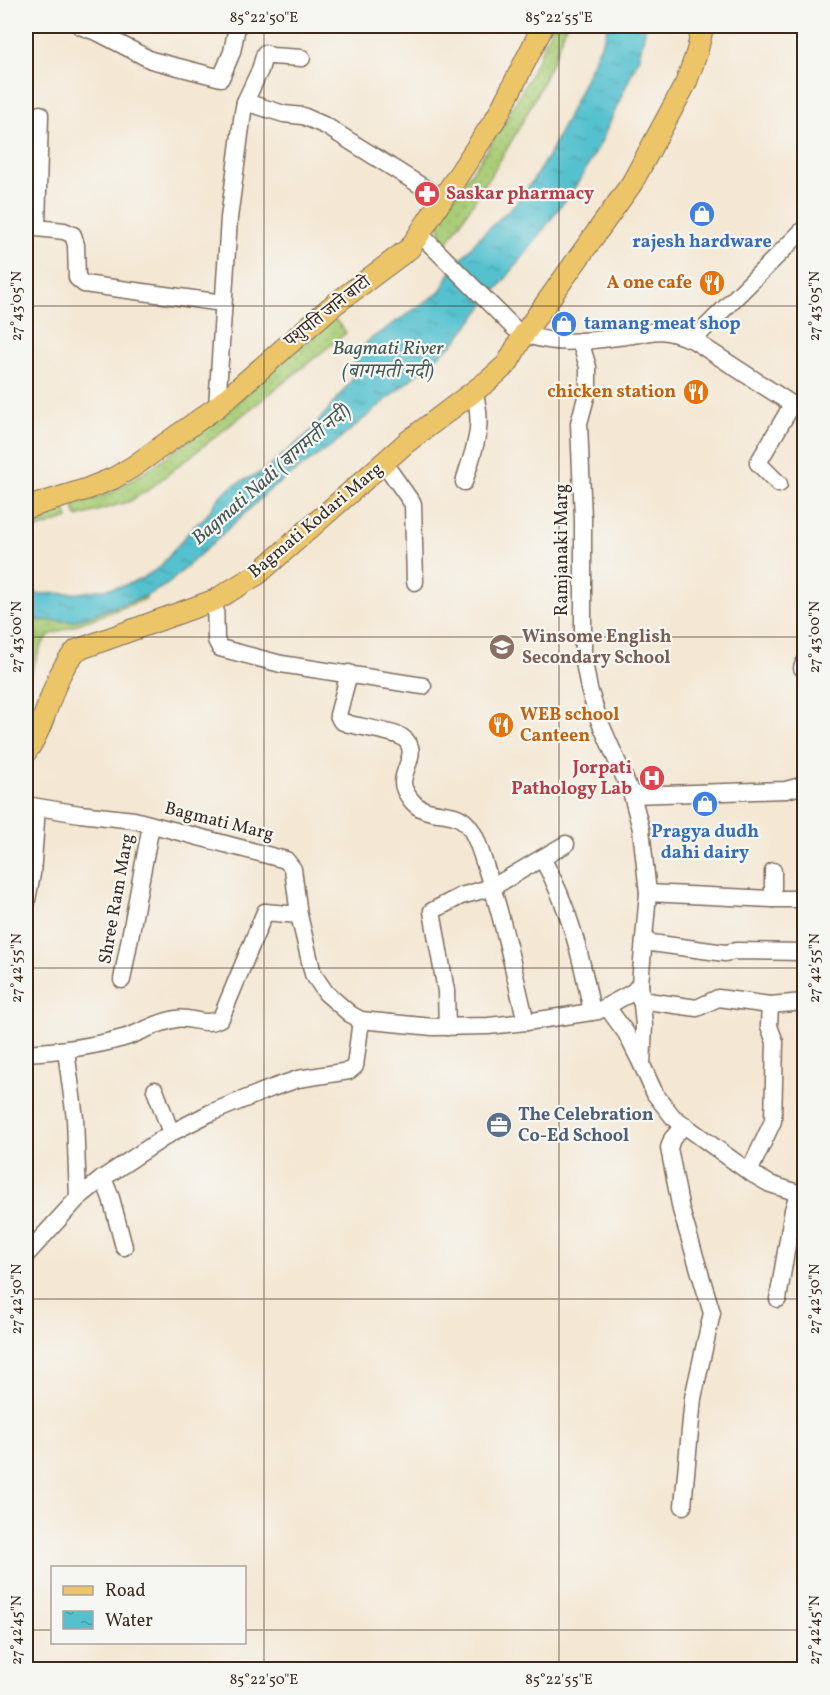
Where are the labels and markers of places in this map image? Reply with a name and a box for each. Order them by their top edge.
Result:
pharmacy icon: Saskar pharmacy [412,179,442,209]
place label: Saskar pharmacy [446,182,594,207]
shop icon: rajesh hardware [687,199,717,229]
place label: rajesh hardware [632,230,772,255]
restaurant icon: A one cafe [697,268,727,298]
place label: A one cafe [607,271,692,296]
shop icon: tamang meat shop [549,309,579,339]
place label: tamang meat shop [584,312,741,337]
restaurant icon: chicken station [681,377,711,407]
place label: chicken station [547,380,676,405]
place label: Winsome English Secondary School [522,625,672,671]
school or university icon: Winsome English Secondary School [487,632,517,662]
place label: WEB school Canteen [520,703,619,749]
restaurant icon: WEB school Canteen [486,710,516,740]
place label: Jorpati Pathology Lab [511,756,632,802]
hospital icon: Jorpati Pathology Lab [637,763,667,793]
shop icon: Pragya dudh dahi dairy [690,789,720,819]
place label: Pragya dudh dahi dairy [651,820,759,866]
place label: The Celebration Co-Ed School [518,1103,654,1149]
office icon: The Celebration Co-Ed School [484,1110,514,1140]

